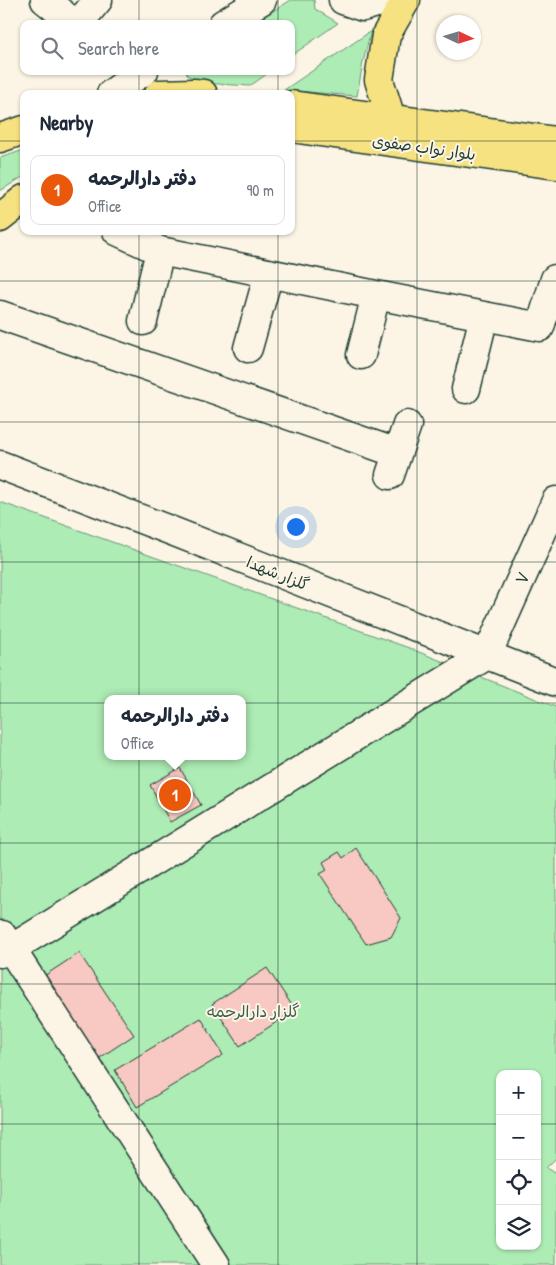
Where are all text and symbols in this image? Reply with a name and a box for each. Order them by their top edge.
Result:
north arrow [436,15,481,60]
search box [20,20,295,75]
icon: search [38,34,66,62]
text: Search here [78,35,159,61]
text: Nearby [40,108,93,137]
street label: بلوار نواب صفوی [371,129,477,165]
text: دفتر دارالرحمه [88,165,196,191]
text: 1 [54,179,60,201]
text: 90 m [246,179,274,201]
text: Office [88,195,121,217]
your location [283,514,309,540]
street label: گلزار شهدا [243,550,313,596]
street label: ۷ [510,568,534,588]
popup [104,695,246,760]
text: دفتر دارالرحمه [121,702,229,728]
text: Office [121,732,154,754]
pin: 1 [159,776,191,814]
park label: گلزار دارالرحمه [206,1000,300,1022]
map controls [496,1070,541,1250]
button: + [496,1070,541,1115]
button: − [496,1115,541,1160]
button: locate [496,1160,541,1205]
button: layers [496,1205,541,1250]

